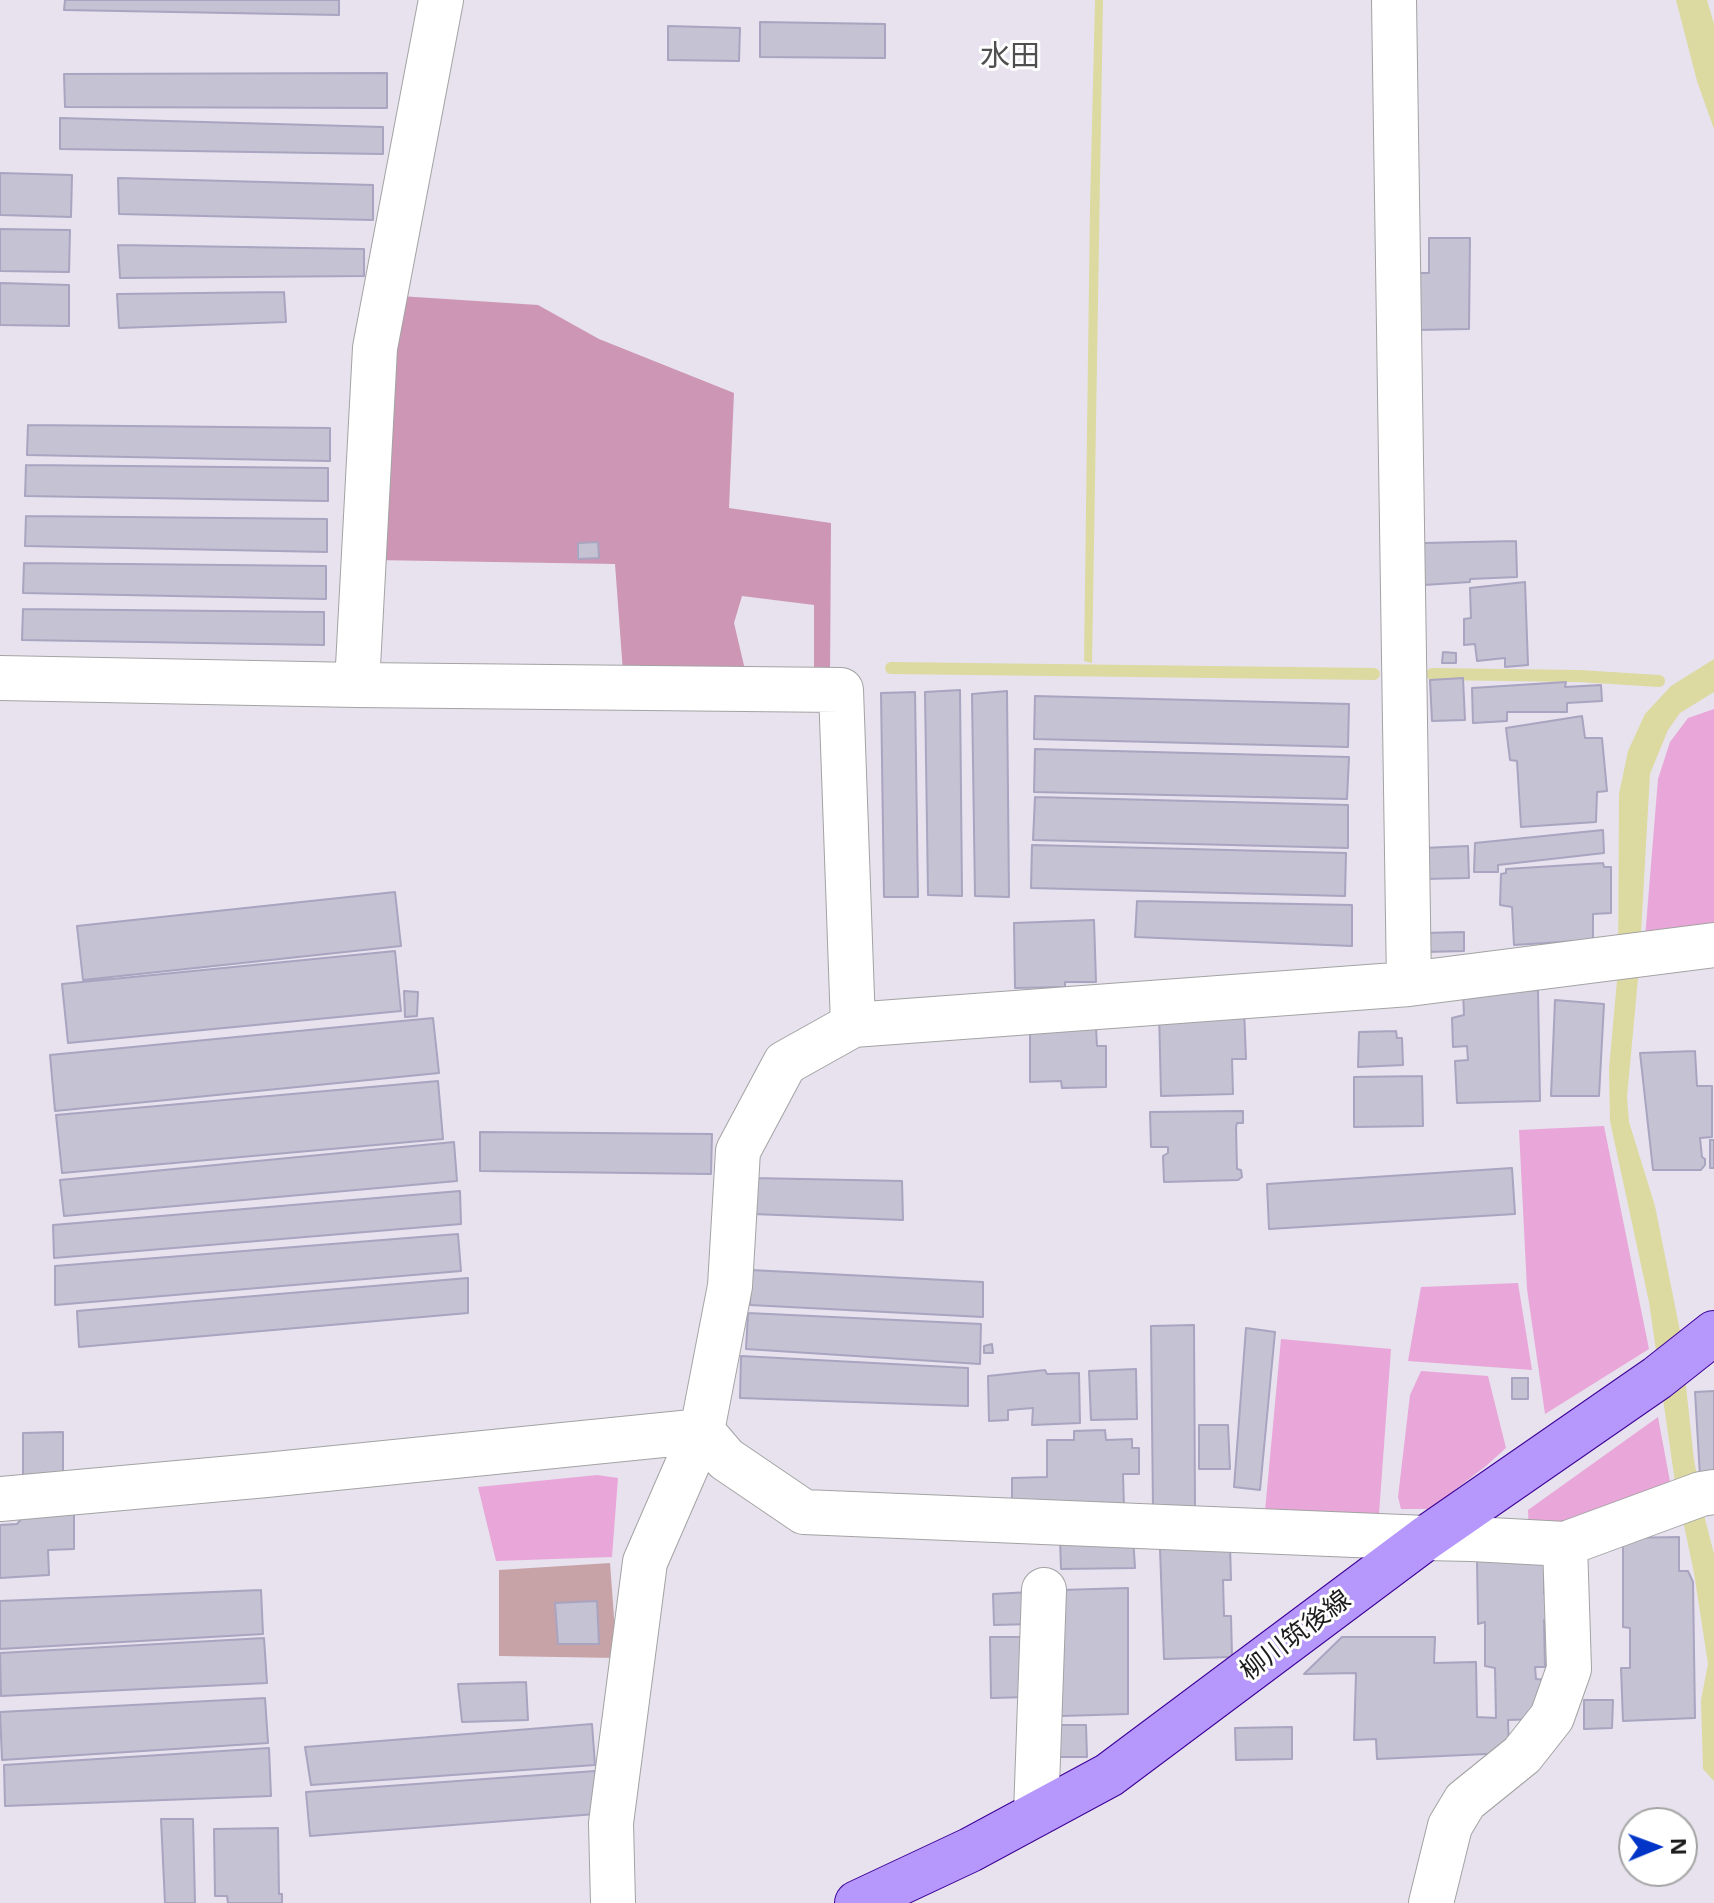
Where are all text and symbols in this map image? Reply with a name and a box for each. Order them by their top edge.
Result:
district label: 水田 [980,39,1040,75]
street label: 柳川筑後線 [1235,1584,1357,1688]
north arrow [1618,1807,1698,1887]
text: N [1665,1837,1695,1856]

